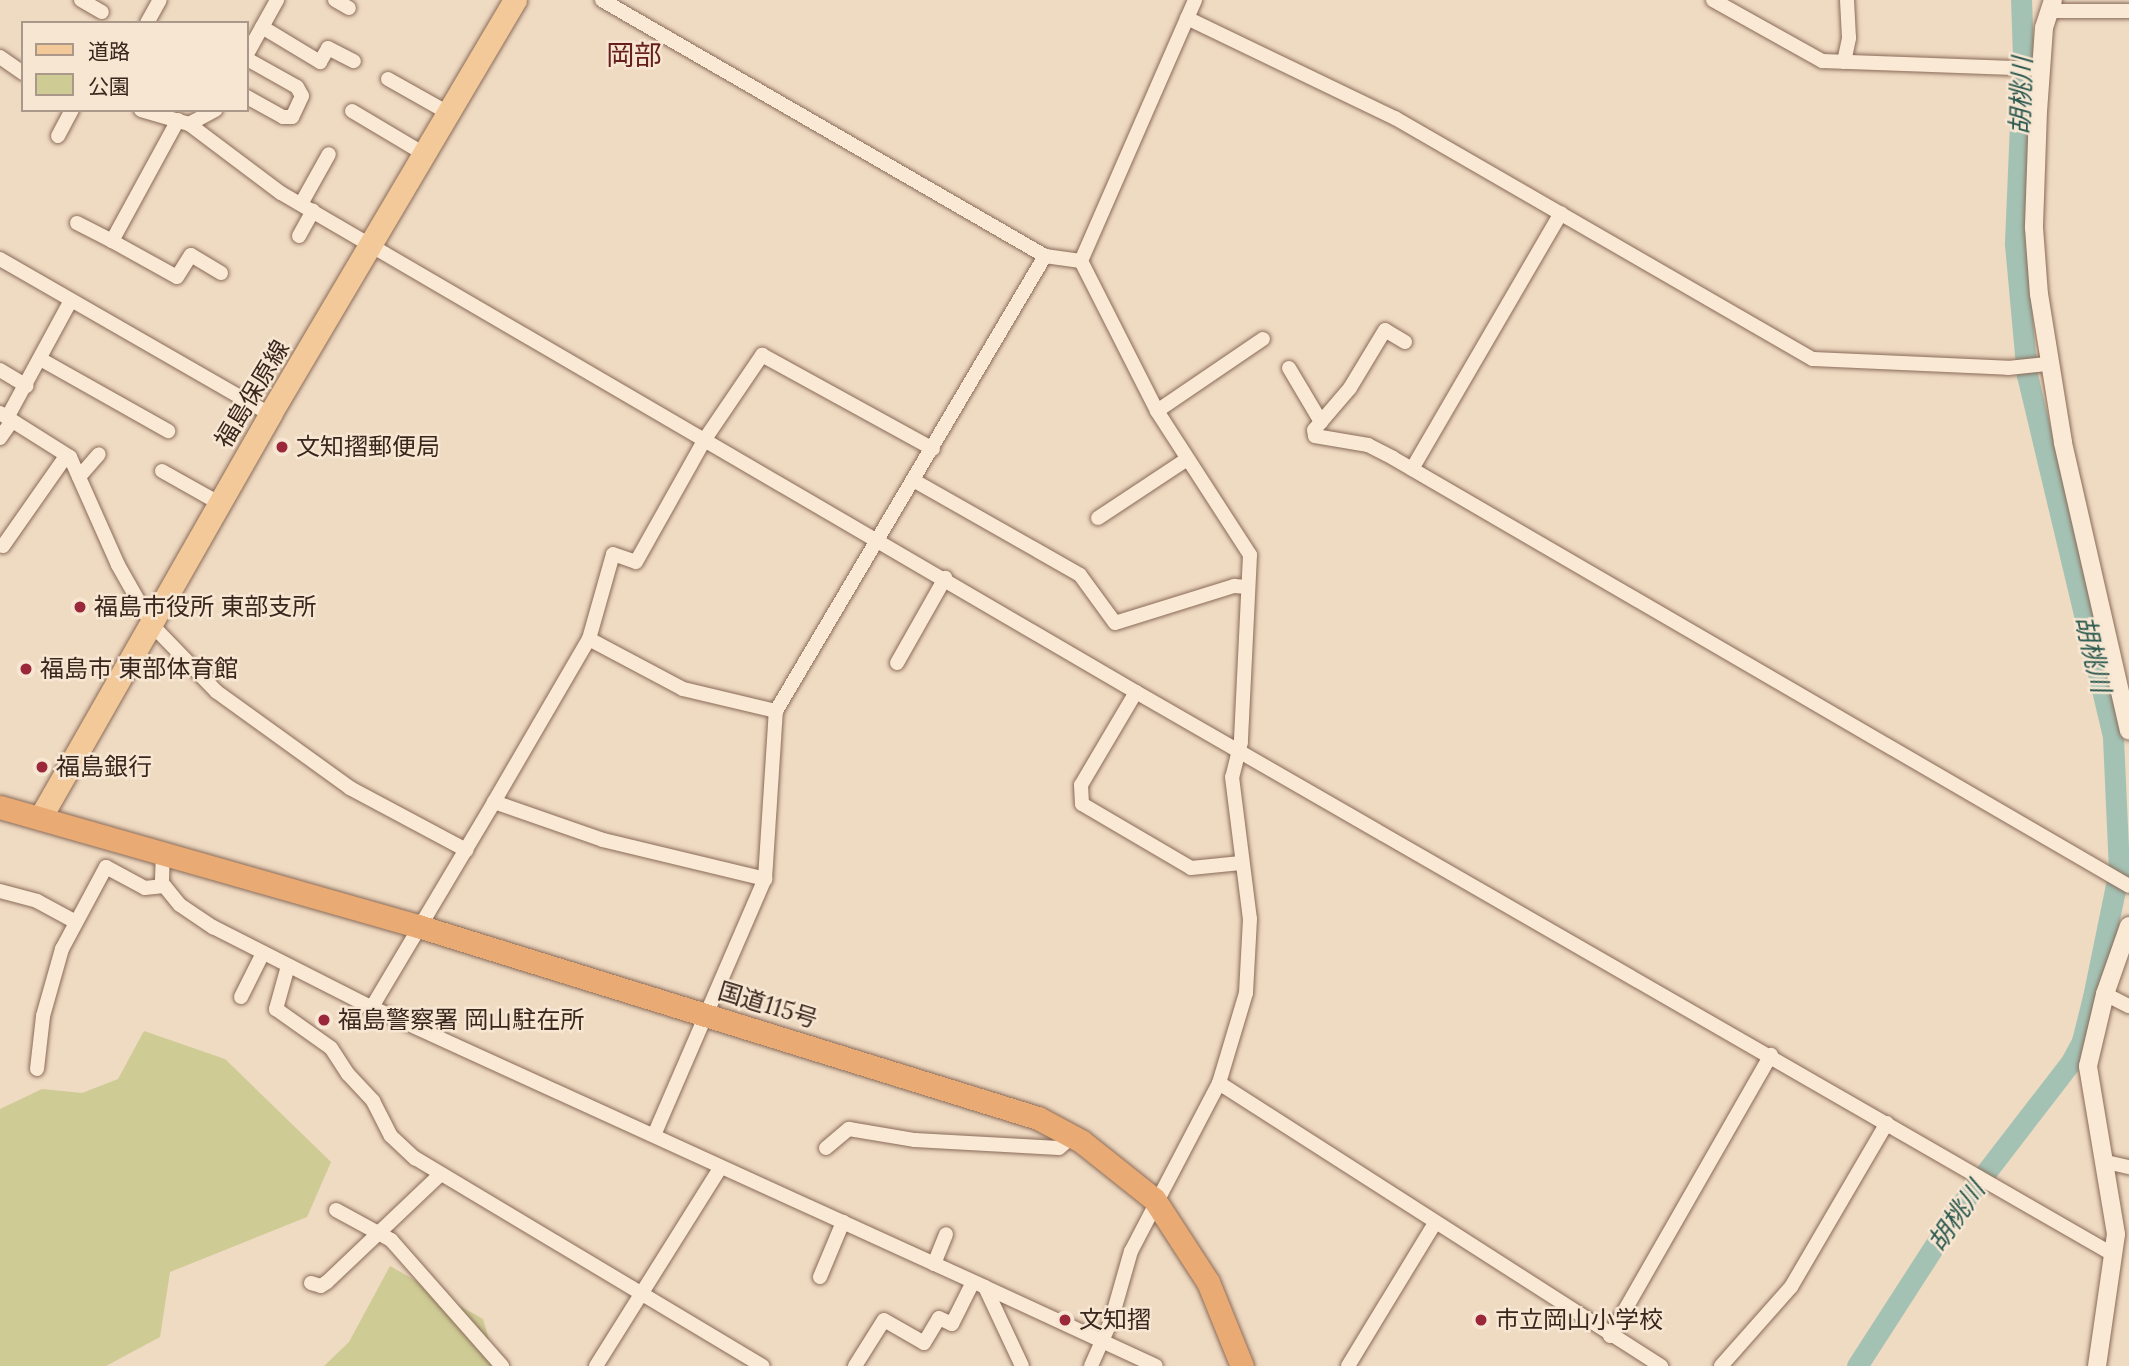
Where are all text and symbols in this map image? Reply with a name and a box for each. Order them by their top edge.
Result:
legend [21,21,248,112]
text: 道路 [88,38,130,65]
district label: 岡部 [606,38,662,72]
water label: 胡桃川 [2004,56,2038,136]
text: 公園 [88,73,130,100]
street label: 福島保原線 [209,335,295,453]
place label: 文知摺郵便局 [296,433,440,461]
marker: 文知摺郵便局 [274,439,290,455]
place label: 福島市役所 東部支所 [94,593,316,621]
marker: 福島市役所 東部支所 [72,599,88,615]
water label: 胡桃川 [2069,612,2117,696]
place label: 福島市 東部体育館 [40,655,238,683]
marker: 福島市 東部体育館 [18,661,34,677]
place label: 福島銀行 [56,753,152,781]
marker: 福島銀行 [34,759,50,775]
street label: 国道115号 [715,976,821,1034]
place label: 福島警察署 岡山駐在所 [338,1006,584,1034]
marker: 福島警察署 岡山駐在所 [316,1012,332,1028]
water label: 胡桃川 [1921,1175,1991,1257]
place label: 文知摺 [1079,1306,1151,1334]
place label: 市立岡山小学校 [1495,1306,1663,1334]
marker: 文知摺 [1057,1312,1073,1328]
marker: 市立岡山小学校 [1473,1312,1489,1328]

